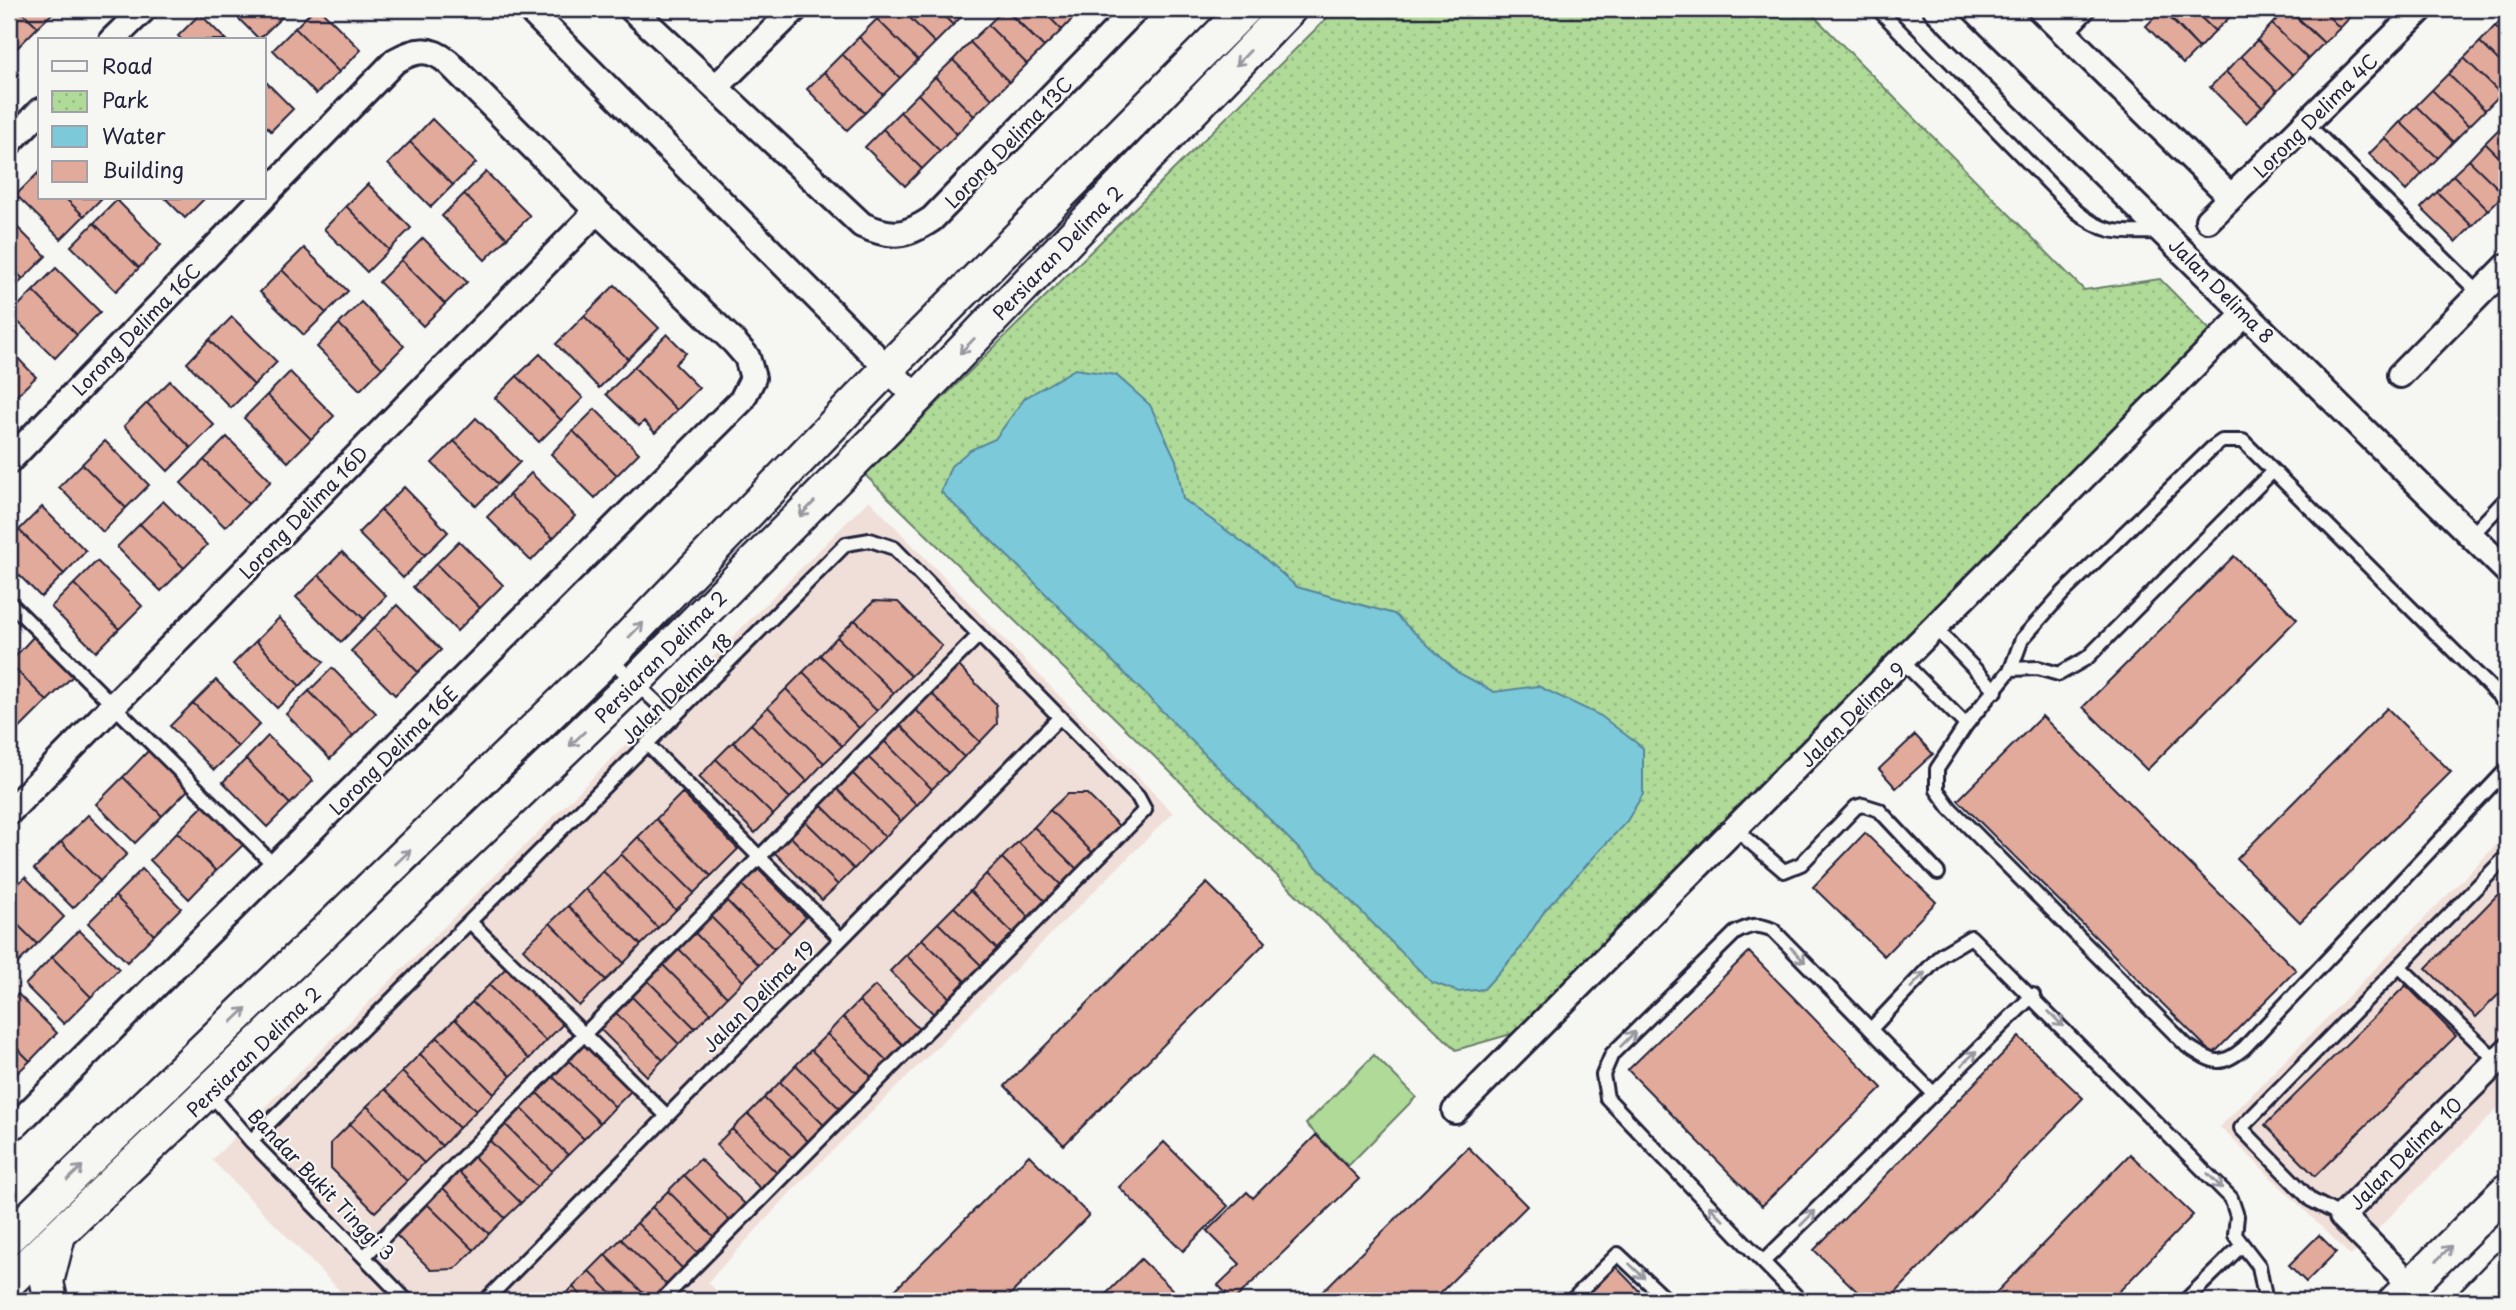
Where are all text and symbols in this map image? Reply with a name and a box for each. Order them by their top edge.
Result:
legend [38,38,266,200]
street label: Lorong Delima 4C [2246,46,2384,184]
text: Road [102,49,153,81]
one-way arrow [1234,49,1251,66]
street label: Lorong Delima 13C [938,70,1078,214]
text: Park [102,83,149,115]
text: Water [102,119,166,151]
text: Building [102,153,184,185]
street label: Persiaran Delima 2 [985,178,1129,326]
street label: Jalan Delima 8 [2163,231,2281,349]
street label: Lorong Delima 16C [65,256,207,402]
one-way arrow [958,338,975,355]
street label: Lorong Delima 16D [232,439,374,585]
one-way arrow [799,500,816,517]
street label: Persiaran Delima 2 [587,583,733,729]
one-way arrow [627,621,644,638]
street label: Jalan Delmia 18 [614,626,738,750]
street label: Jalan Delima 9 [1793,655,1911,773]
street label: Lorong Delima 16E [322,679,464,821]
one-way arrow [569,730,586,747]
one-way arrow [394,848,411,865]
street label: Jalan Delima 19 [696,934,820,1058]
one-way arrow [1790,947,1807,964]
one-way arrow [1909,972,1926,989]
street label: Persiaran Delima 2 [179,979,327,1123]
one-way arrow [230,1006,247,1023]
one-way arrow [2047,1010,2064,1027]
one-way arrow [1619,1030,1636,1047]
one-way arrow [1961,1049,1978,1066]
street label: Jalan Delima 10 [2342,1090,2468,1216]
street label: Bandar Bukit Tinggi 3 [242,1102,402,1266]
one-way arrow [67,1164,84,1181]
one-way arrow [2206,1172,2223,1189]
one-way arrow [1708,1205,1725,1222]
one-way arrow [1799,1210,1816,1227]
one-way arrow [2435,1245,2452,1262]
one-way arrow [1628,1263,1645,1280]

